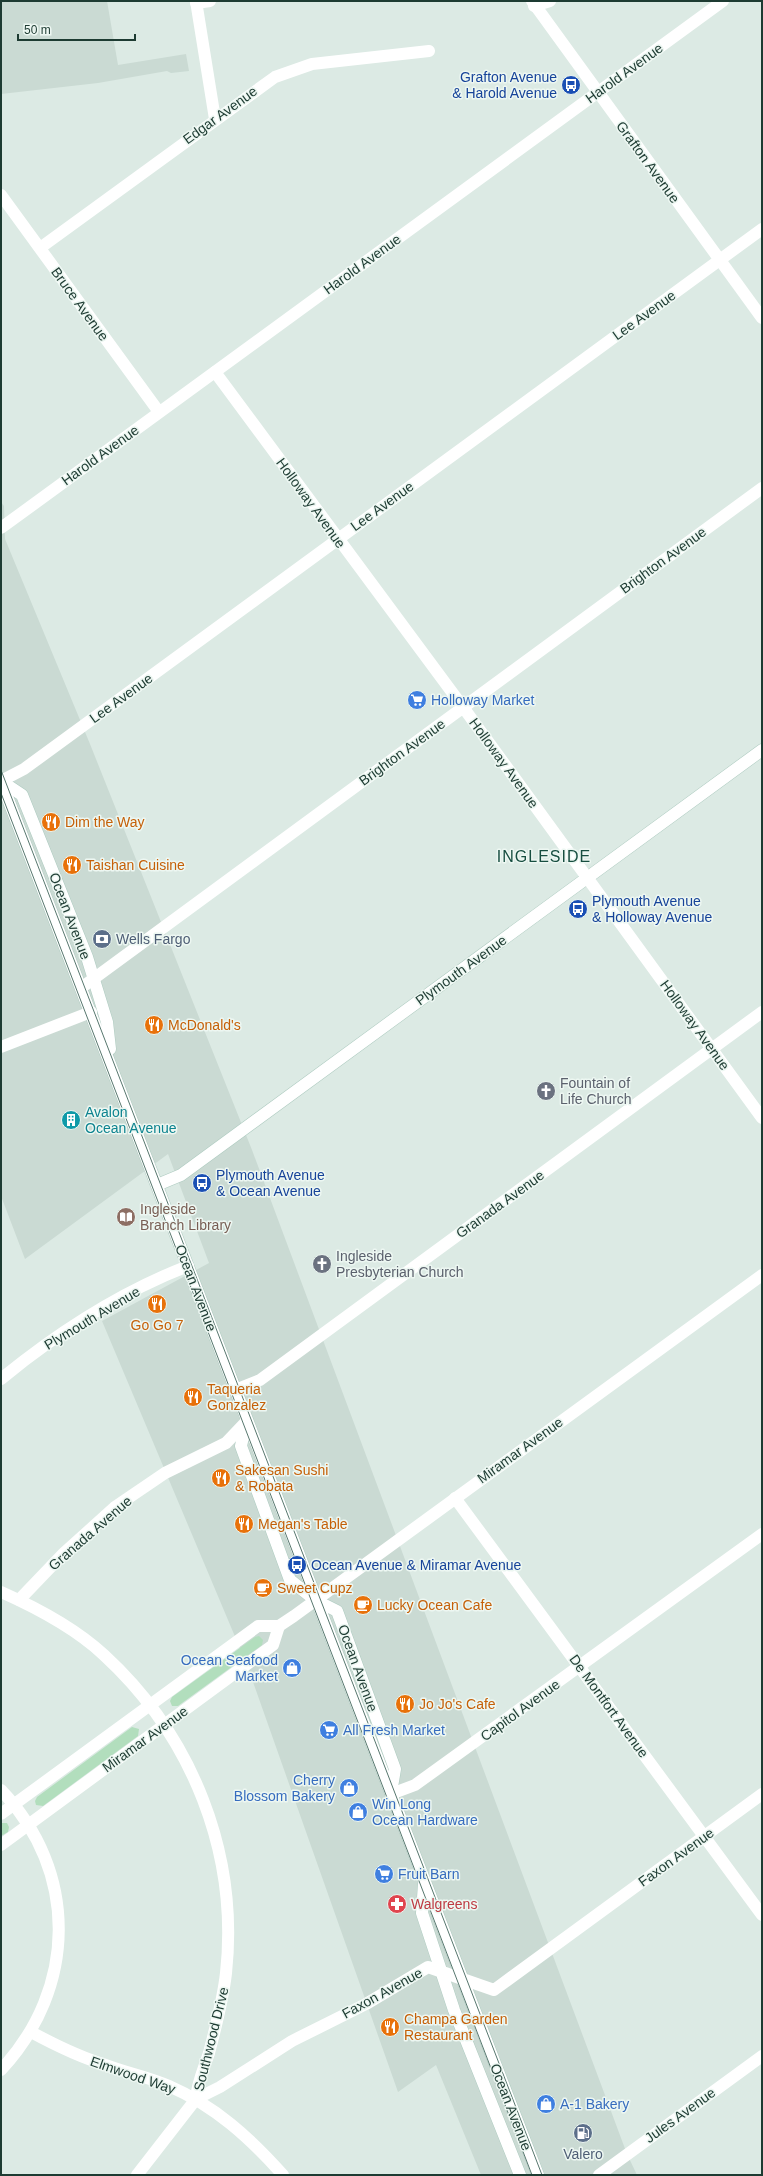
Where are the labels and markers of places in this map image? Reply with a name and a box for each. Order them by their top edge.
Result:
place label: Grafton Avenue & Harold Avenue [452,69,557,101]
bus stop icon: Grafton Avenue & Harold Avenue [560,74,582,96]
supermarket icon: Holloway Market [406,689,428,711]
place label: Holloway Market [431,692,535,708]
restaurant icon: Dim the Way [40,811,62,833]
place label: Dim the Way [65,814,145,830]
restaurant icon: Taishan Cuisine [61,854,83,876]
place label: Taishan Cuisine [86,857,185,873]
place label: Plymouth Avenue & Holloway Avenue [592,893,713,925]
bus stop icon: Plymouth Avenue & Holloway Avenue [567,898,589,920]
bank icon: Wells Fargo [91,928,113,950]
place label: Wells Fargo [116,931,191,947]
restaurant icon: McDonald's [143,1014,165,1036]
place label: McDonald's [168,1017,241,1033]
place label: Fountain of Life Church [560,1075,632,1107]
church icon: Fountain of Life Church [535,1080,557,1102]
place label: Avalon Ocean Avenue [85,1104,177,1136]
building icon: Avalon Ocean Avenue [60,1109,82,1131]
place label: Plymouth Avenue & Ocean Avenue [216,1167,325,1199]
bus stop icon: Plymouth Avenue & Ocean Avenue [191,1172,213,1194]
place label: Ingleside Branch Library [140,1201,231,1233]
library icon: Ingleside Branch Library [115,1206,137,1228]
place label: Ingleside Presbyterian Church [336,1248,464,1280]
church icon: Ingleside Presbyterian Church [311,1253,333,1275]
restaurant icon: Go Go 7 [146,1293,168,1315]
place label: Go Go 7 [131,1317,184,1333]
place label: Taqueria Gonzalez [207,1381,266,1413]
restaurant icon: Taqueria Gonzalez [182,1386,204,1408]
place label: Sakesan Sushi & Robata [235,1462,328,1494]
restaurant icon: Sakesan Sushi & Robata [210,1467,232,1489]
restaurant icon: Megan's Table [233,1513,255,1535]
place label: Megan's Table [258,1516,348,1532]
bus stop icon: Ocean Avenue & Miramar Avenue [286,1554,308,1576]
place label: Ocean Avenue & Miramar Avenue [311,1557,522,1573]
cafe icon: Sweet Cupz [252,1577,274,1599]
place label: Sweet Cupz [277,1580,352,1596]
cafe icon: Lucky Ocean Cafe [352,1594,374,1616]
place label: Lucky Ocean Cafe [377,1597,492,1613]
place label: Ocean Seafood Market [181,1652,278,1684]
shop icon: Ocean Seafood Market [281,1657,303,1679]
restaurant icon: Jo Jo's Cafe [394,1693,416,1715]
place label: Jo Jo's Cafe [419,1696,496,1712]
supermarket icon: All Fresh Market [318,1719,340,1741]
place label: All Fresh Market [343,1722,445,1738]
place label: Cherry Blossom Bakery [234,1772,335,1804]
shop icon: Cherry Blossom Bakery [338,1777,360,1799]
place label: Win Long Ocean Hardware [372,1796,478,1828]
shop icon: Win Long Ocean Hardware [347,1801,369,1823]
supermarket icon: Fruit Barn [373,1863,395,1885]
place label: Fruit Barn [398,1866,459,1882]
pharmacy icon: Walgreens [386,1893,408,1915]
place label: Walgreens [411,1896,477,1912]
place label: Champa Garden Restaurant [404,2011,508,2043]
restaurant icon: Champa Garden Restaurant [379,2016,401,2038]
shop icon: A-1 Bakery [535,2093,557,2115]
place label: A-1 Bakery [560,2096,629,2112]
fuel station icon: Valero [572,2122,594,2144]
place label: Valero [563,2146,603,2162]

